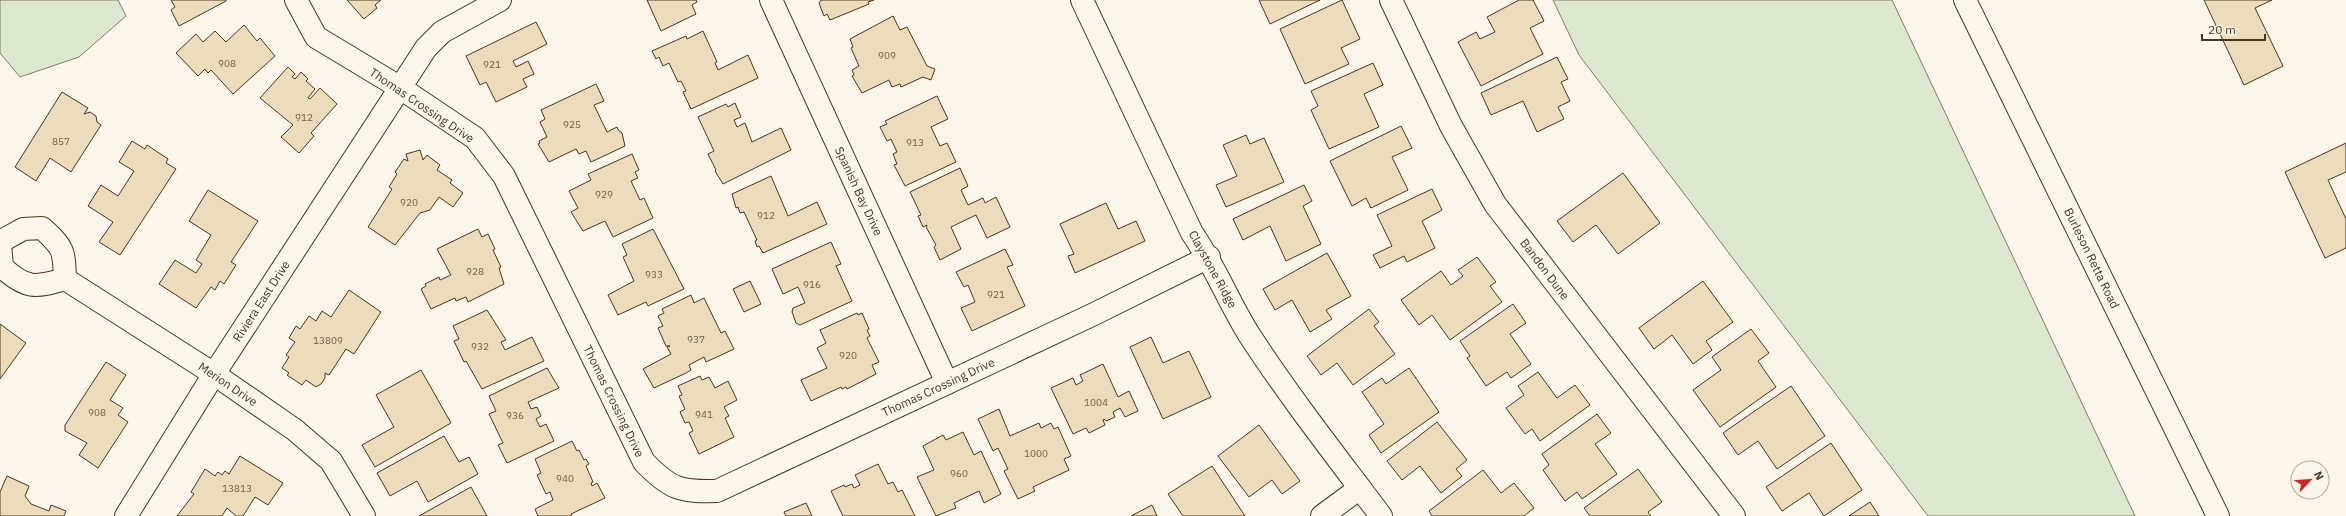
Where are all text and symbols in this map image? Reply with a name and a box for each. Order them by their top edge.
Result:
scale bar [2202,16,2265,42]
text: 20 m [2208,22,2236,37]
house number: 909 [878,49,896,62]
house number: 908 [218,57,236,70]
house number: 921 [483,58,501,71]
street label: Thomas Crossing Drive [367,64,477,146]
house number: 912 [295,111,313,124]
house number: 925 [563,118,581,131]
house number: 857 [52,135,70,148]
house number: 913 [906,136,924,149]
street label: Spanish Bay Drive [832,144,886,238]
house number: 929 [595,188,613,201]
house number: 920 [400,196,418,209]
street label: Burleson Retta Road [2061,205,2123,311]
house number: 912 [757,209,775,222]
street label: Claystone Ridge [1185,228,1241,311]
street label: Bandon Dune [1517,235,1573,303]
street label: Riviera East Drive [229,257,293,344]
house number: 928 [466,265,484,278]
house number: 933 [645,268,663,281]
house number: 916 [803,278,821,291]
house number: 921 [987,288,1005,301]
house number: 937 [687,333,705,346]
house number: 13809 [313,334,343,347]
house number: 932 [471,340,489,353]
street label: Thomas Crossing Drive [580,342,648,460]
house number: 920 [839,349,857,362]
street label: Thomas Crossing Drive [879,354,997,420]
street label: Merion Drive [196,359,261,409]
house number: 1004 [1084,396,1108,409]
house number: 908 [88,406,106,419]
house number: 941 [695,408,713,421]
house number: 936 [506,409,524,422]
house number: 1000 [1024,447,1048,460]
north arrow [2290,460,2330,500]
house number: 960 [950,467,968,480]
text: N [2311,469,2327,482]
house number: 940 [556,472,574,485]
house number: 13813 [222,482,252,495]

